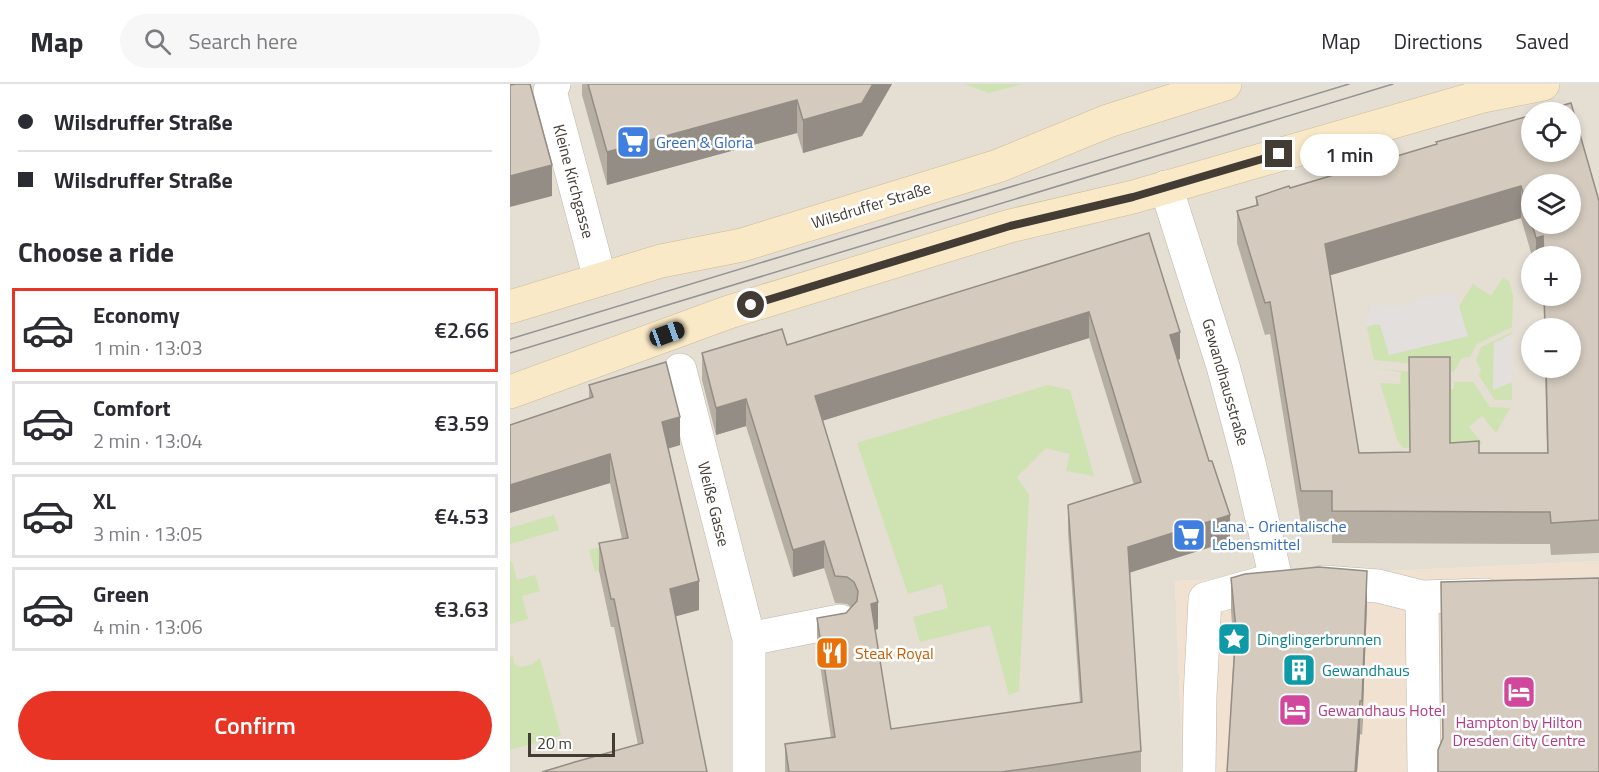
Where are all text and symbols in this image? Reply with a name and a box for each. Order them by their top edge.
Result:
search box [120,14,540,68]
text: Map [30,20,84,63]
text: Search here [189,24,298,58]
icon: search [141,25,174,58]
text: Map [1321,25,1361,57]
text: Directions [1394,25,1483,57]
text: Saved [1516,25,1569,57]
map controls [1521,102,1581,378]
button: locate [1521,102,1581,162]
text: Wilsdruffer Straße [54,105,233,139]
street label: Kleine Kirchgasse [547,121,601,241]
supermarket icon: Green & Gloria [615,124,651,160]
place label: Green & Gloria [656,130,753,154]
callout: 1 min [1300,133,1399,175]
text: 1 min [1325,139,1374,170]
route end [1265,140,1292,167]
text: Wilsdruffer Straße [54,163,233,197]
button: layers [1521,174,1581,234]
street label: Wilsdruffer Straße [808,175,934,235]
text: Choose a ride [18,231,174,272]
button: + [1521,246,1581,306]
route start [737,291,764,318]
text: Economy [93,298,180,332]
icon: car [21,303,75,357]
text: €2.66 [434,313,489,347]
street label: Gewandhausstraße [1196,316,1256,448]
button: − [1521,318,1581,378]
car [647,319,687,349]
text: 1 min · 13:03 [93,332,203,363]
text: Comfort [93,391,171,425]
icon: car [21,396,75,450]
text: €3.59 [434,406,489,440]
text: 2 min · 13:04 [93,425,203,456]
street label: Weiße Gasse [692,459,736,549]
text: XL [93,484,116,518]
icon: car [21,489,75,543]
text: €4.53 [434,499,489,533]
place label: Lana - Orientalische Lebensmittel [1212,514,1346,556]
supermarket icon: Lana - Orientalische Lebensmittel [1171,517,1207,553]
text: 3 min · 13:05 [93,518,203,549]
text: Green [93,577,149,611]
icon: car [21,582,75,636]
text: €3.63 [434,592,489,626]
text: 4 min · 13:06 [93,611,203,642]
place icon: Dinglingerbrunnen [1216,621,1252,657]
place label: Dinglingerbrunnen [1257,627,1382,651]
restaurant icon: Steak Royal [814,635,850,671]
place label: Steak Royal [855,641,934,665]
building icon: Gewandhaus [1281,652,1317,688]
place label: Gewandhaus [1322,658,1410,682]
hotel icon: Hampton by Hilton Dresden City Centre [1501,674,1537,710]
button: Confirm [18,691,492,760]
hotel icon: Gewandhaus Hotel [1277,692,1313,728]
place label: Gewandhaus Hotel [1318,698,1446,722]
place label: Hampton by Hilton Dresden City Centre [1452,710,1586,752]
scale bar [528,730,615,758]
text: 20 m [537,731,572,755]

